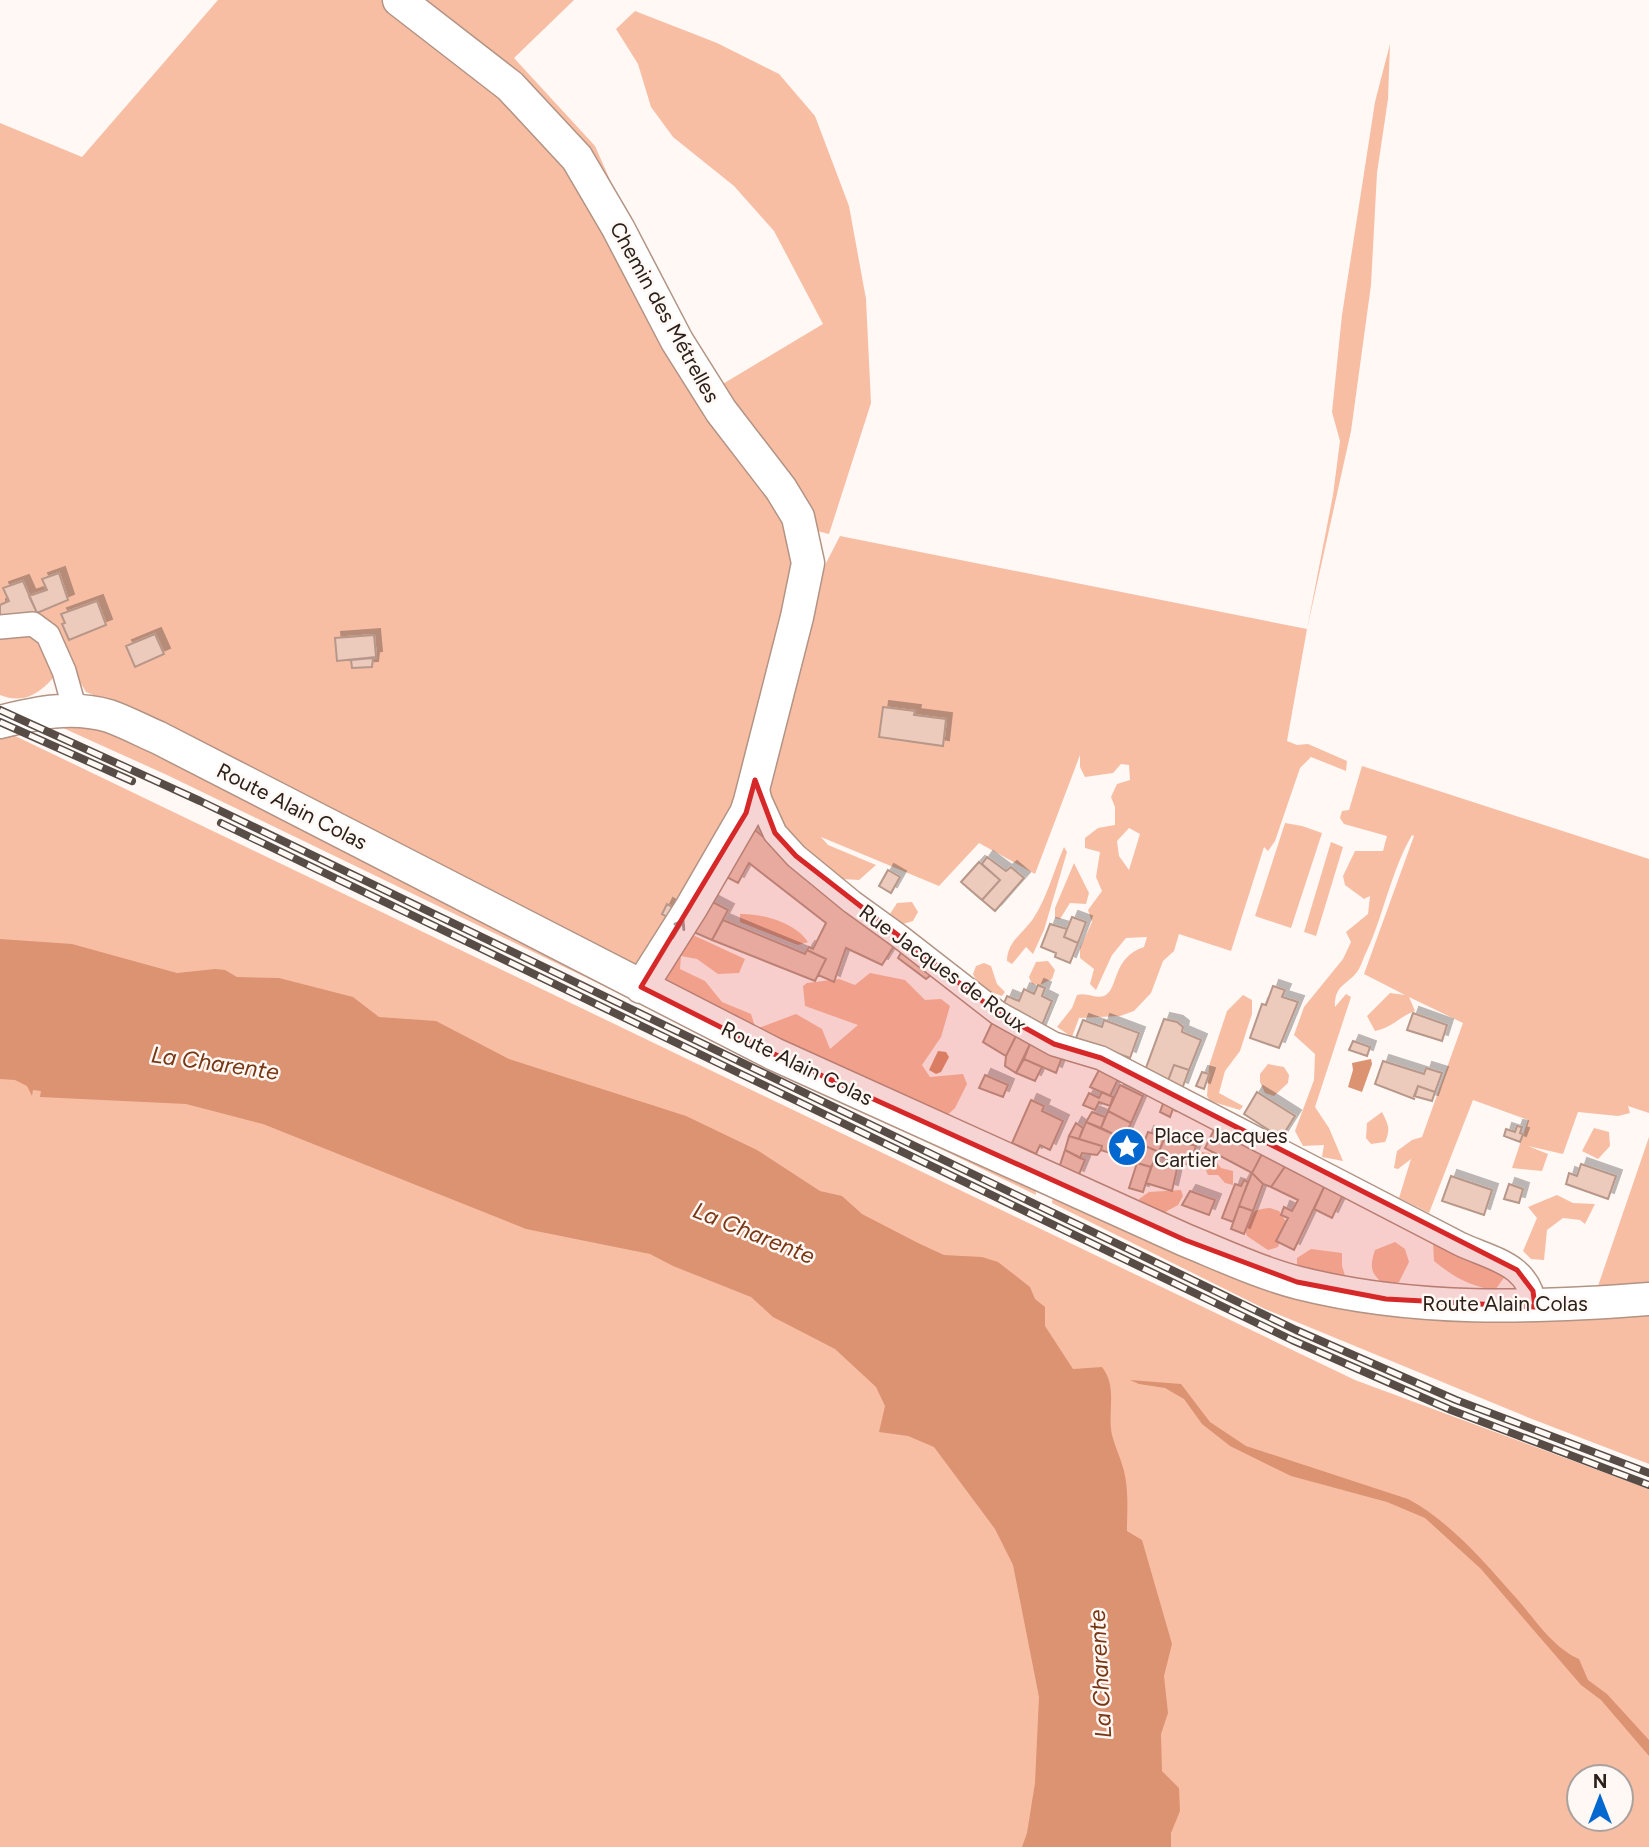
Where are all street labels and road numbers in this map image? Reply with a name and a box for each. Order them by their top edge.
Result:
street label: Chemin des Métrelles [605,217,725,407]
street label: Route Alain Colas [213,757,371,855]
street label: Rue Jacques de Roux [854,899,1032,1037]
street label: Route Alain Colas [717,1016,877,1110]
street label: Route Alain Colas [1422,1291,1588,1316]

